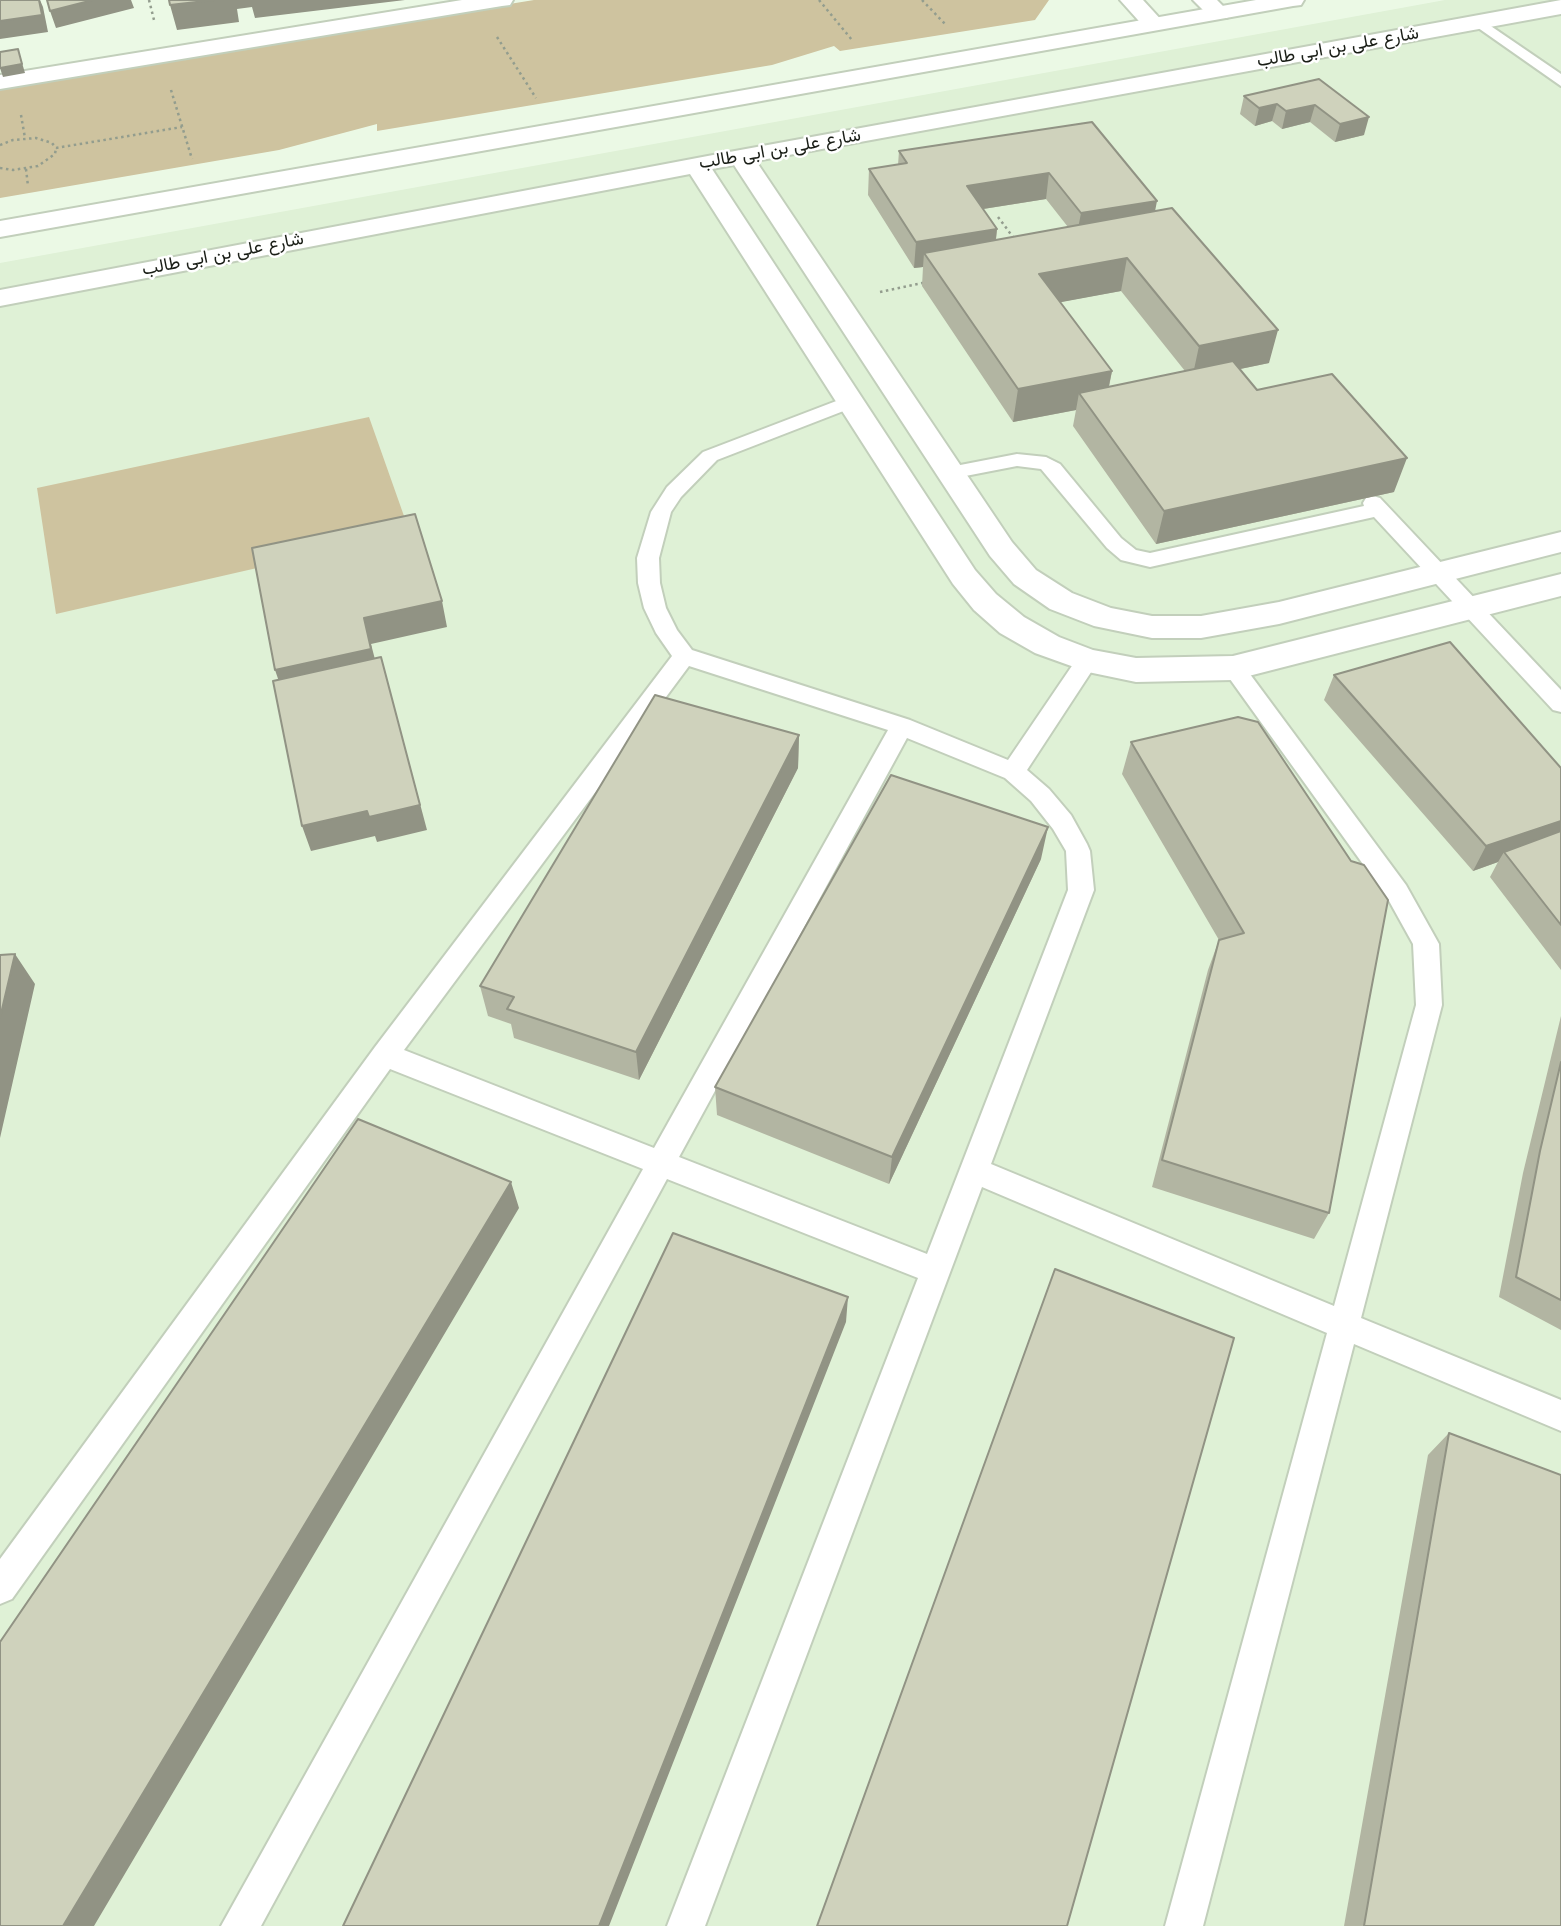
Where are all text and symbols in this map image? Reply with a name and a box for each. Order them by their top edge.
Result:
street label: شارع على بن ابى طالب [1255,23,1421,73]
street label: شارع على بن ابى طالب [697,125,863,175]
street label: شارع على بن ابى طالب [140,229,306,281]

